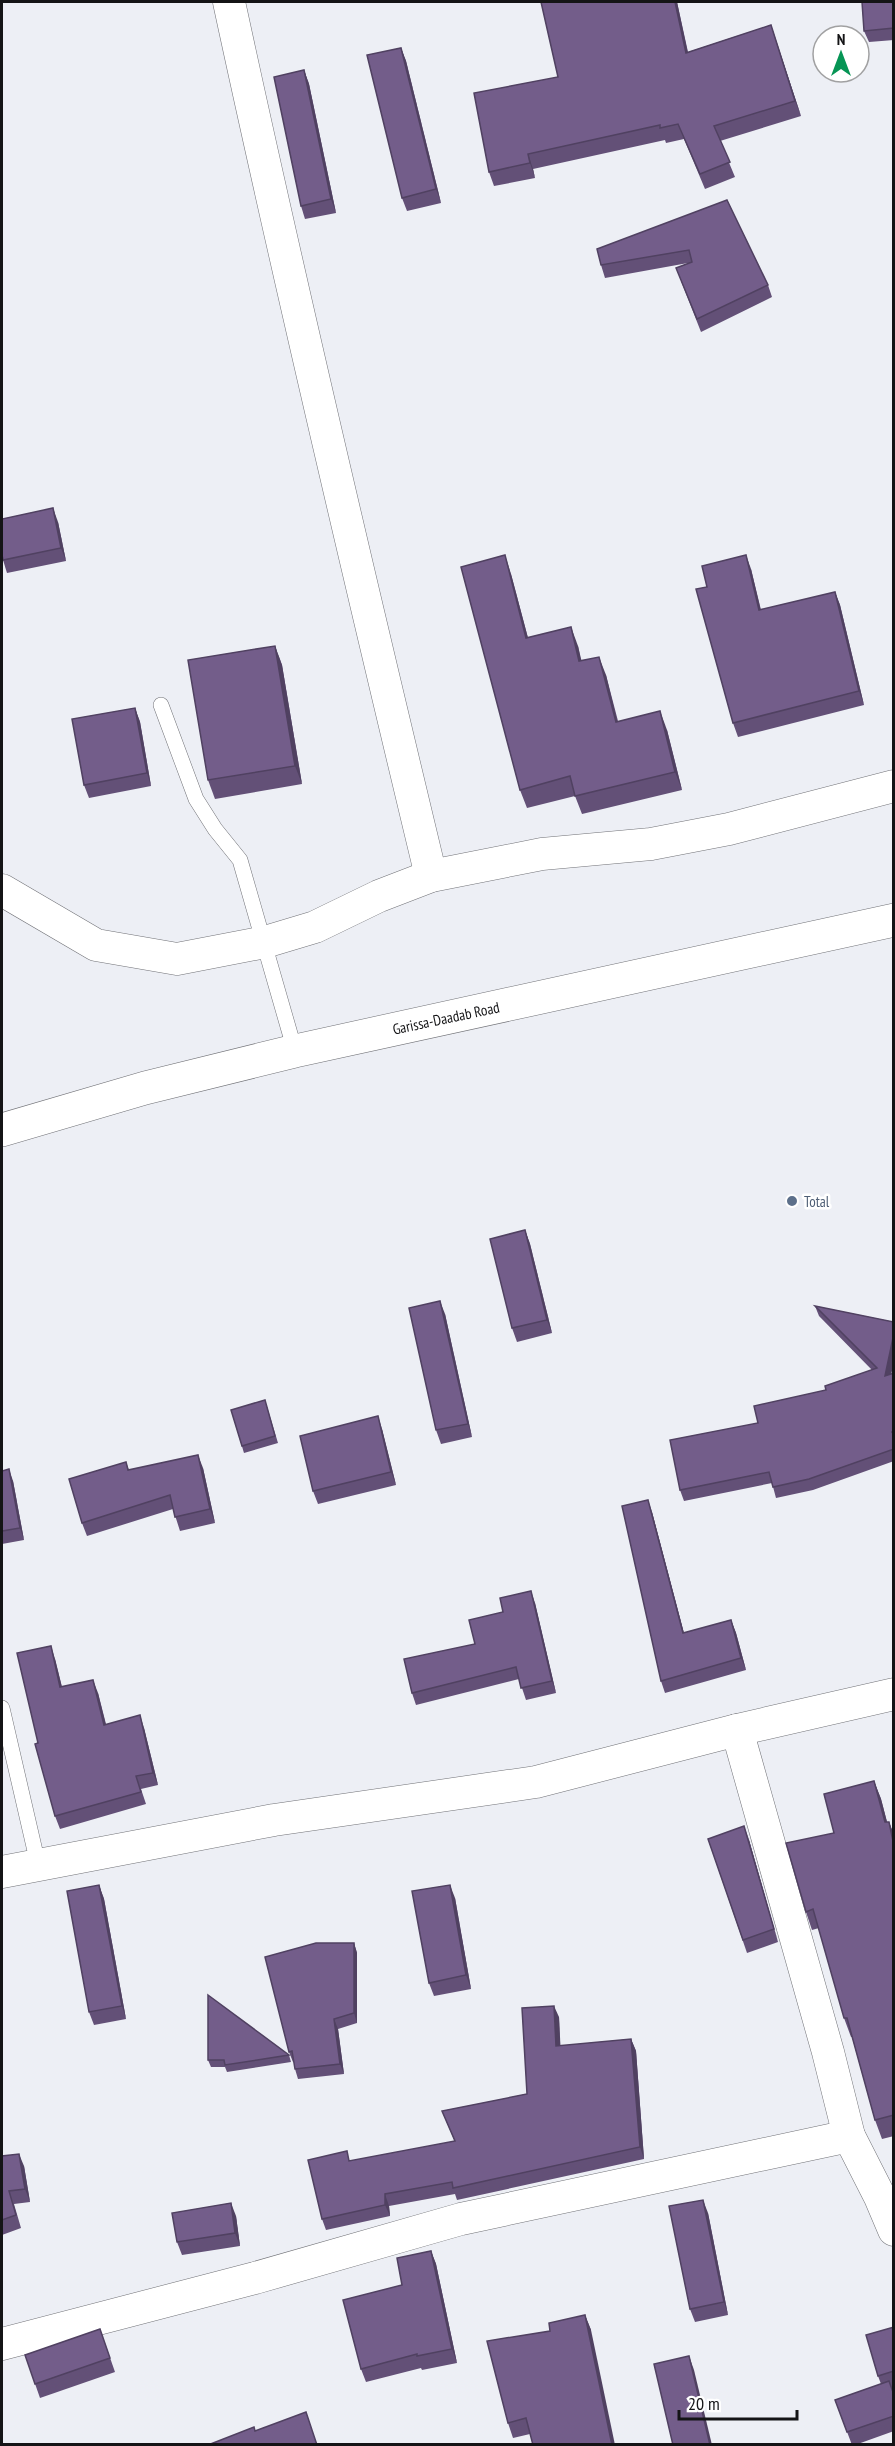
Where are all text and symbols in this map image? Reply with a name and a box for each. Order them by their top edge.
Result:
north arrow [811,24,871,84]
text: N [837,29,845,49]
street label: Garissa-Daadab Road [391,997,501,1039]
place label: Total [804,1192,830,1211]
marker: Total [785,1194,799,1208]
scale bar [679,2383,798,2421]
text: 20 m [688,2392,720,2415]

